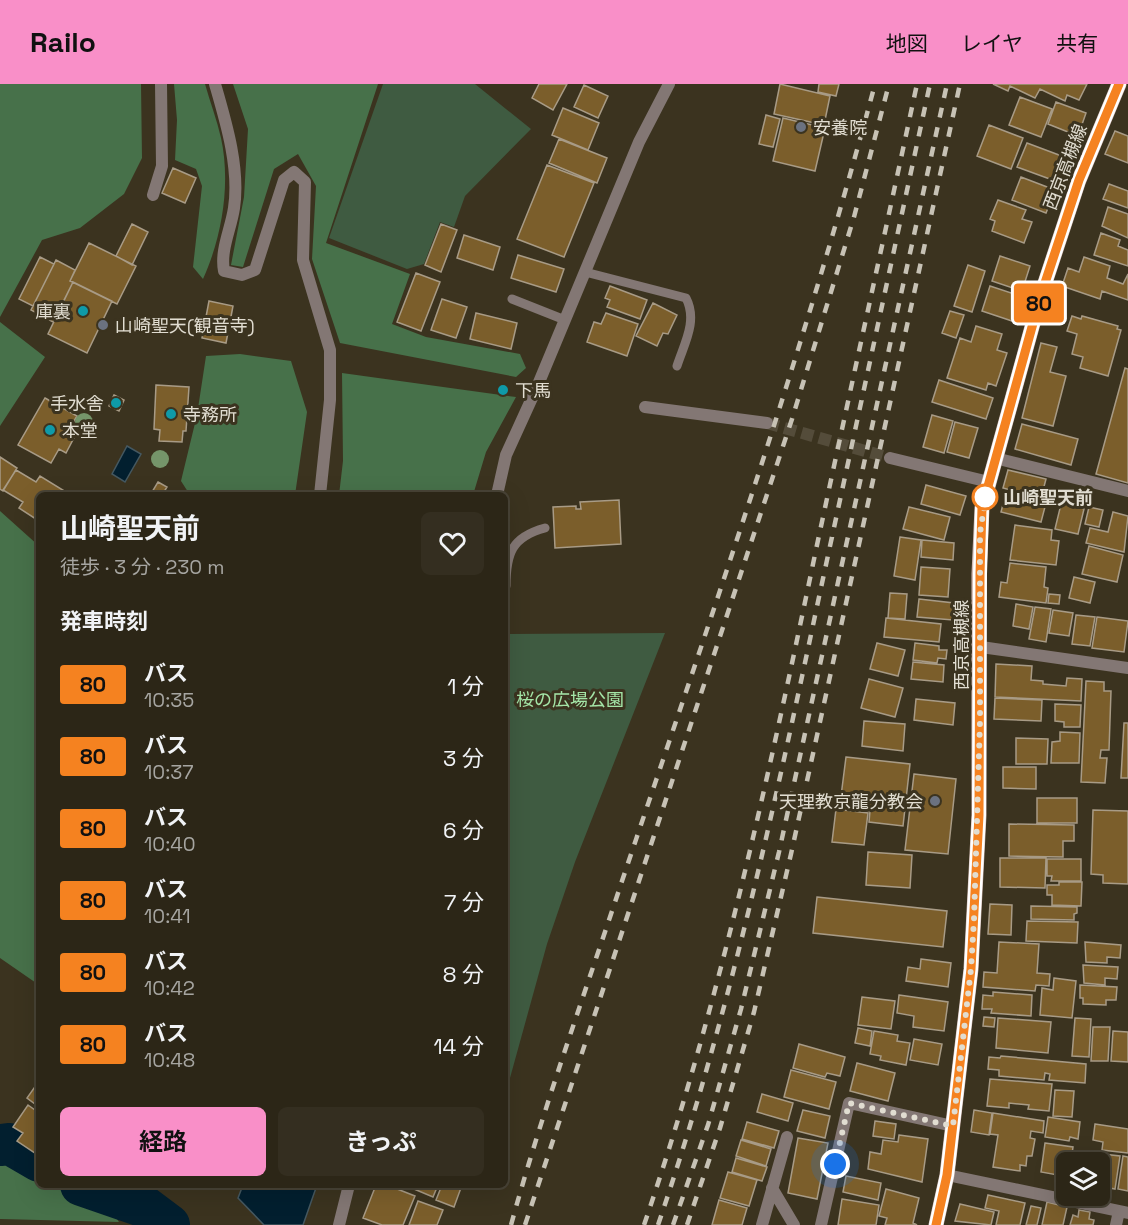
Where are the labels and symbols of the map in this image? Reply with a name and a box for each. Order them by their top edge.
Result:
place label: 安養院 [813,116,867,139]
marker: 安養院 [794,120,808,134]
street label: 西京高槻線 [1038,121,1092,213]
line badge: 80 [1012,284,1066,322]
place label: 庫裏 [35,300,71,323]
marker: 庫裏 [76,304,90,318]
place label: 山崎聖天(観音寺) [115,314,255,337]
marker: 山崎聖天(観音寺) [96,318,110,332]
place label: 下馬 [515,379,551,402]
marker: 下馬 [496,383,510,397]
place label: 手水舎 [50,392,104,415]
marker: 手水舎 [109,396,123,410]
place label: 寺務所 [183,403,237,426]
marker: 寺務所 [164,407,178,421]
place label: 本堂 [62,419,98,442]
marker: 本堂 [43,423,57,437]
marker: 山崎聖天前 [972,484,998,510]
place label: 山崎聖天前 [1003,486,1093,509]
street label: 西京高槻線 [950,600,973,690]
park label: 桜の広場公園 [516,688,624,711]
place label: 天理教京龍分教会 [779,790,923,813]
marker: 天理教京龍分教会 [928,794,942,808]
your location [820,1149,850,1179]

